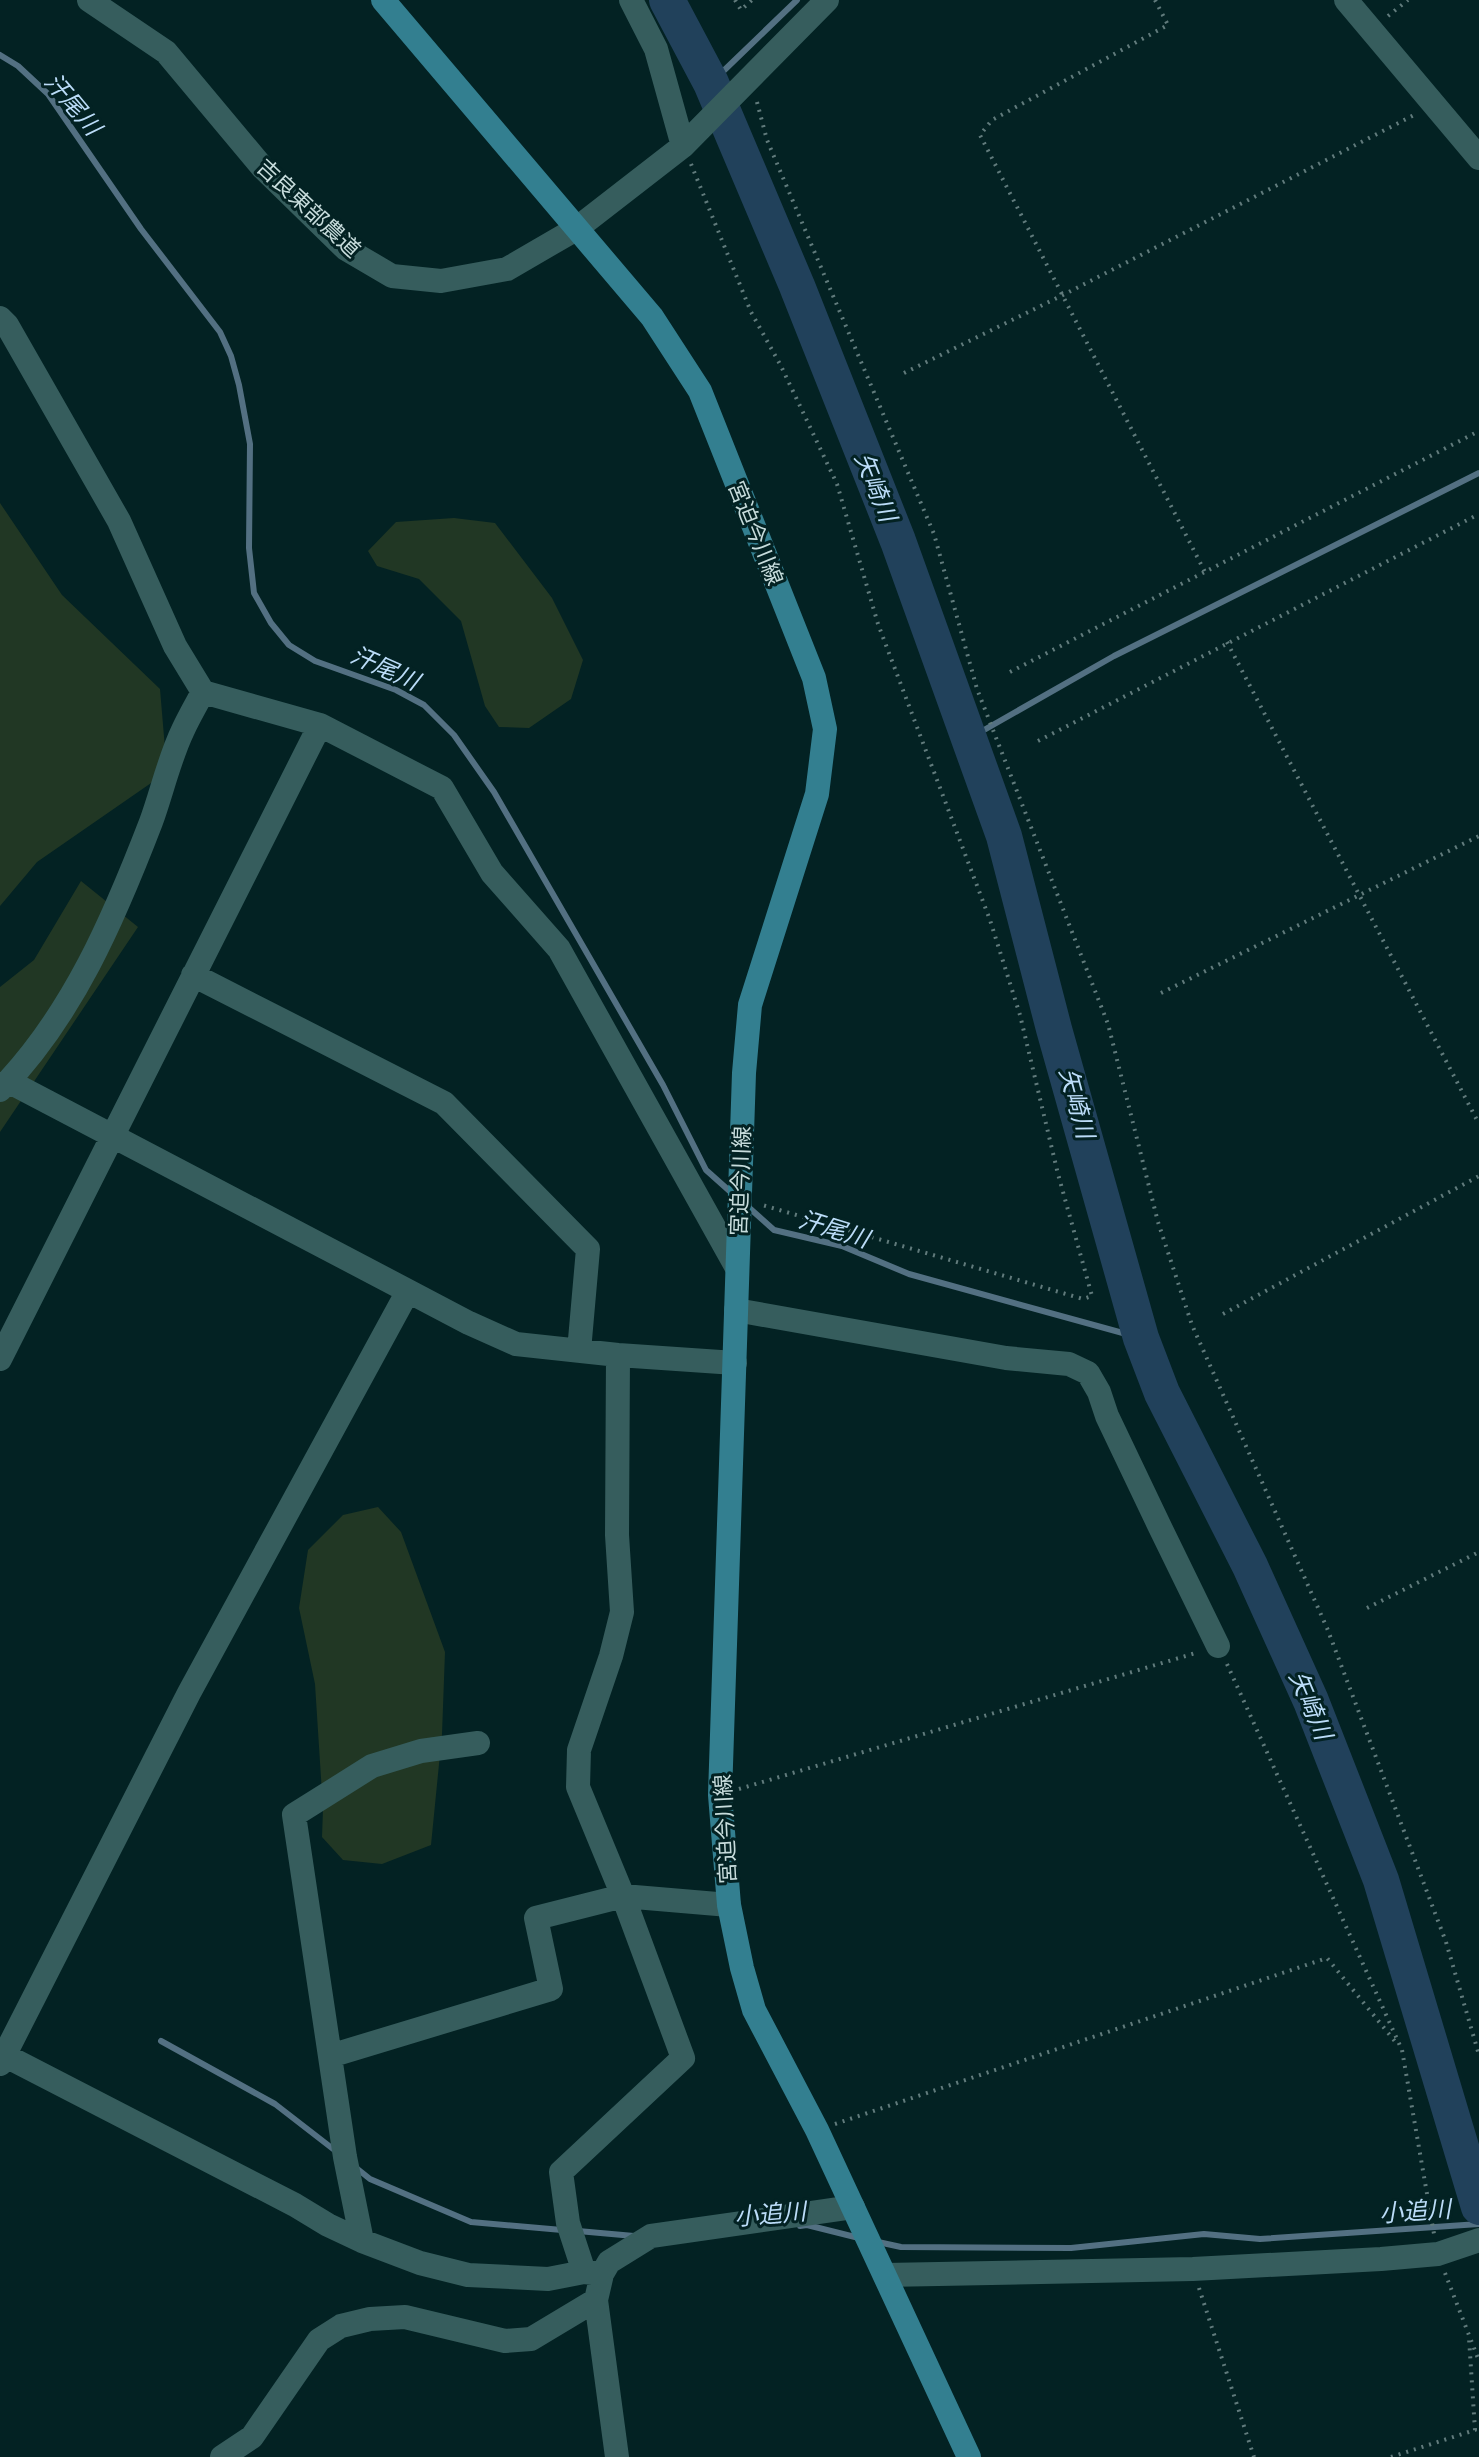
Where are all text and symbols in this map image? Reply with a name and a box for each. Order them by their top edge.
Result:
water label: 汗尾川 [38,66,110,144]
street label: 吉良東部農道 [251,153,367,263]
water label: 矢崎川 [848,448,905,529]
street label: 宮迫今川線 [722,477,790,589]
water label: 汗尾川 [346,639,427,698]
water label: 矢崎川 [1053,1064,1102,1145]
street label: 宮迫今川線 [724,1126,756,1236]
water label: 汗尾川 [795,1204,876,1255]
water label: 矢崎川 [1283,1666,1341,1747]
street label: 宮迫今川線 [708,1773,742,1885]
water label: 小追川 [1378,2193,1455,2229]
water label: 小追川 [733,2195,810,2233]

